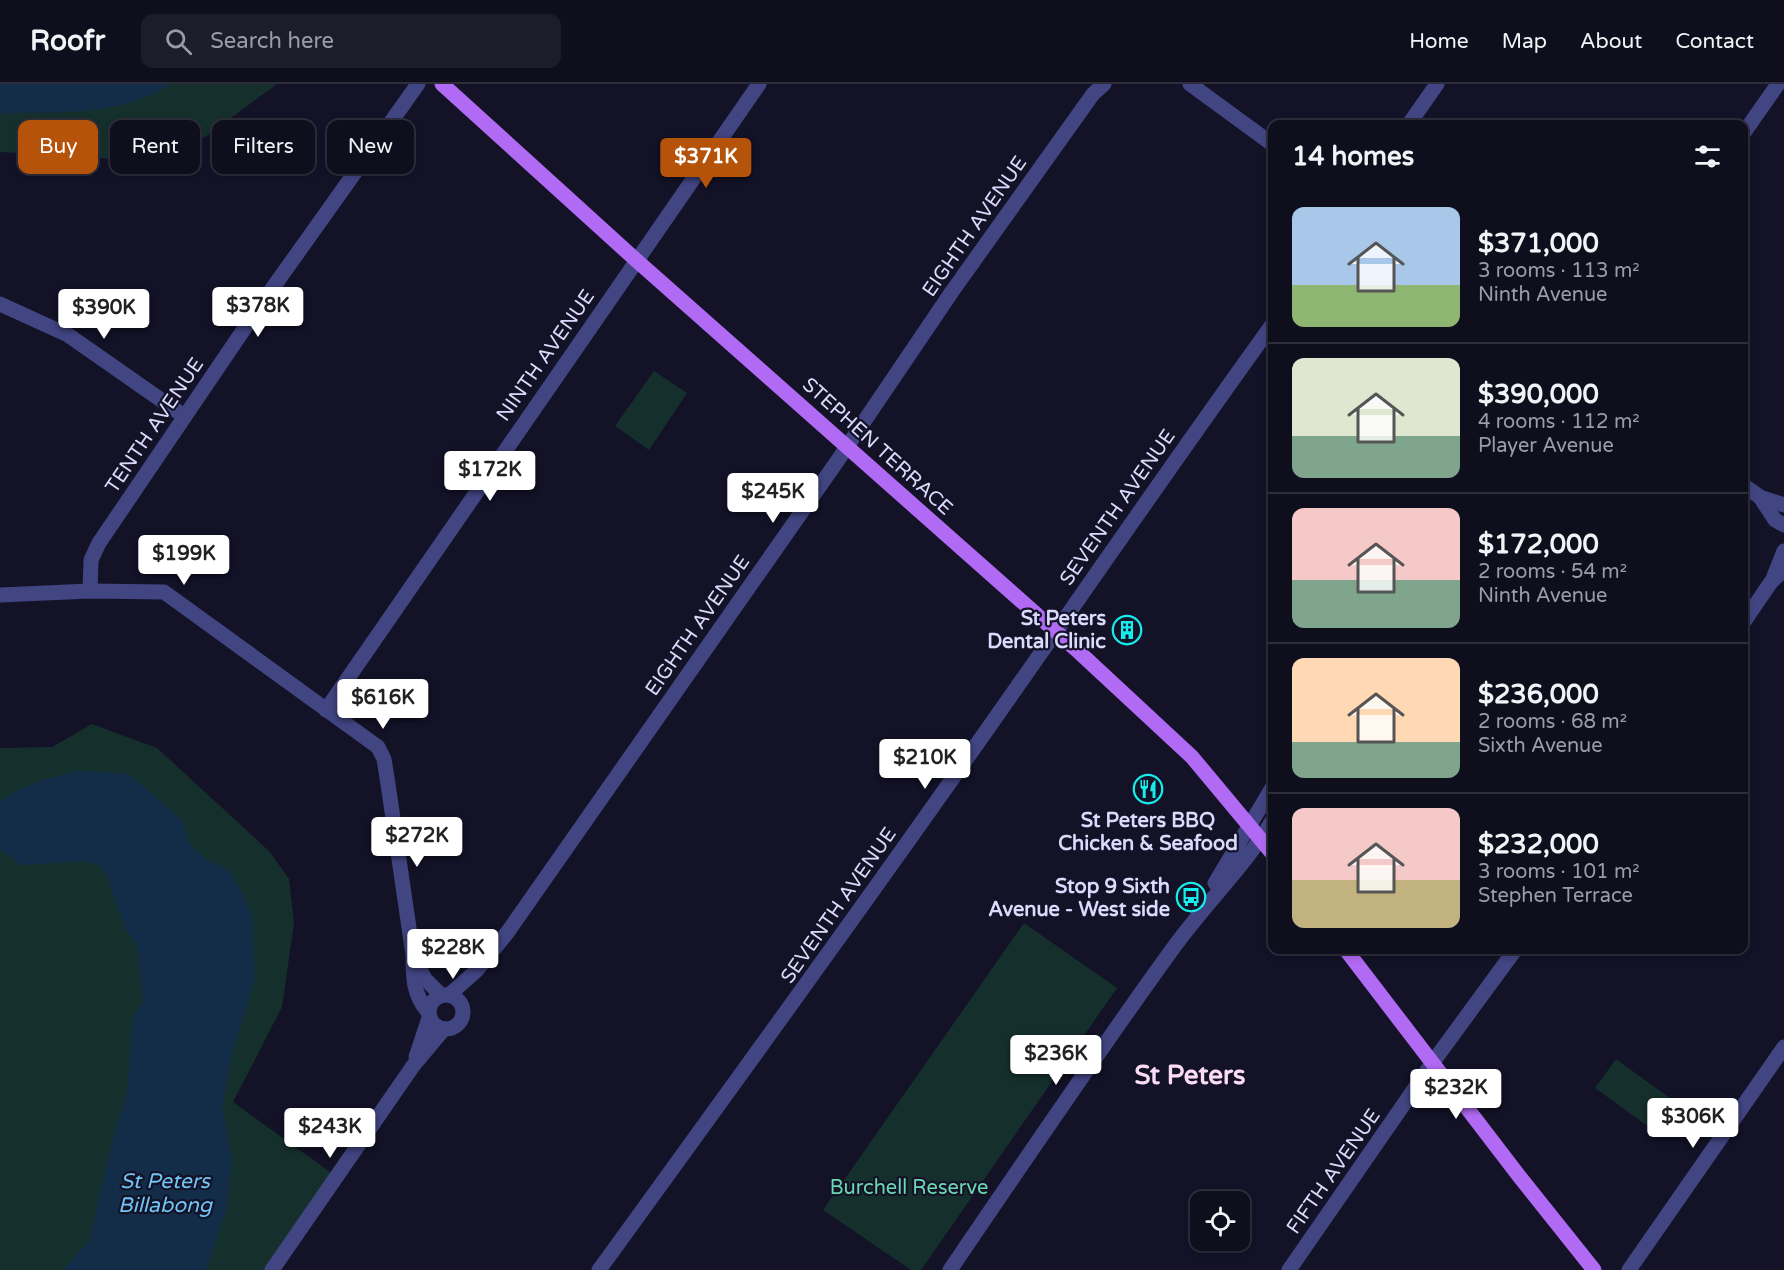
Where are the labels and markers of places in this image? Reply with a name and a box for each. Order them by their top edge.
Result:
pin: $371K [664,138,748,189]
pin: $378K [216,287,300,338]
pin: $390K [62,289,146,340]
pin: $172K [448,451,532,502]
pin: $245K [731,473,815,524]
pin: $199K [142,535,226,586]
place label: St Peters Dental Clinic [987,607,1106,654]
building icon: St Peters Dental Clinic [1111,614,1143,646]
pin: $616K [341,679,425,730]
pin: $210K [883,739,967,790]
restaurant icon: St Peters BBQ Chicken & Seafood [1132,773,1164,805]
place label: St Peters BBQ Chicken & Seafood [1058,809,1238,856]
pin: $272K [375,817,459,868]
place label: Stop 9 Sixth Avenue - West side [988,875,1170,922]
bus stop icon: Stop 9 Sixth Avenue - West side [1175,881,1207,913]
pin: $228K [411,929,495,980]
pin: $236K [1014,1035,1098,1086]
pin: $232K [1414,1069,1498,1120]
pin: $306K [1651,1098,1735,1149]
pin: $243K [288,1108,372,1159]

